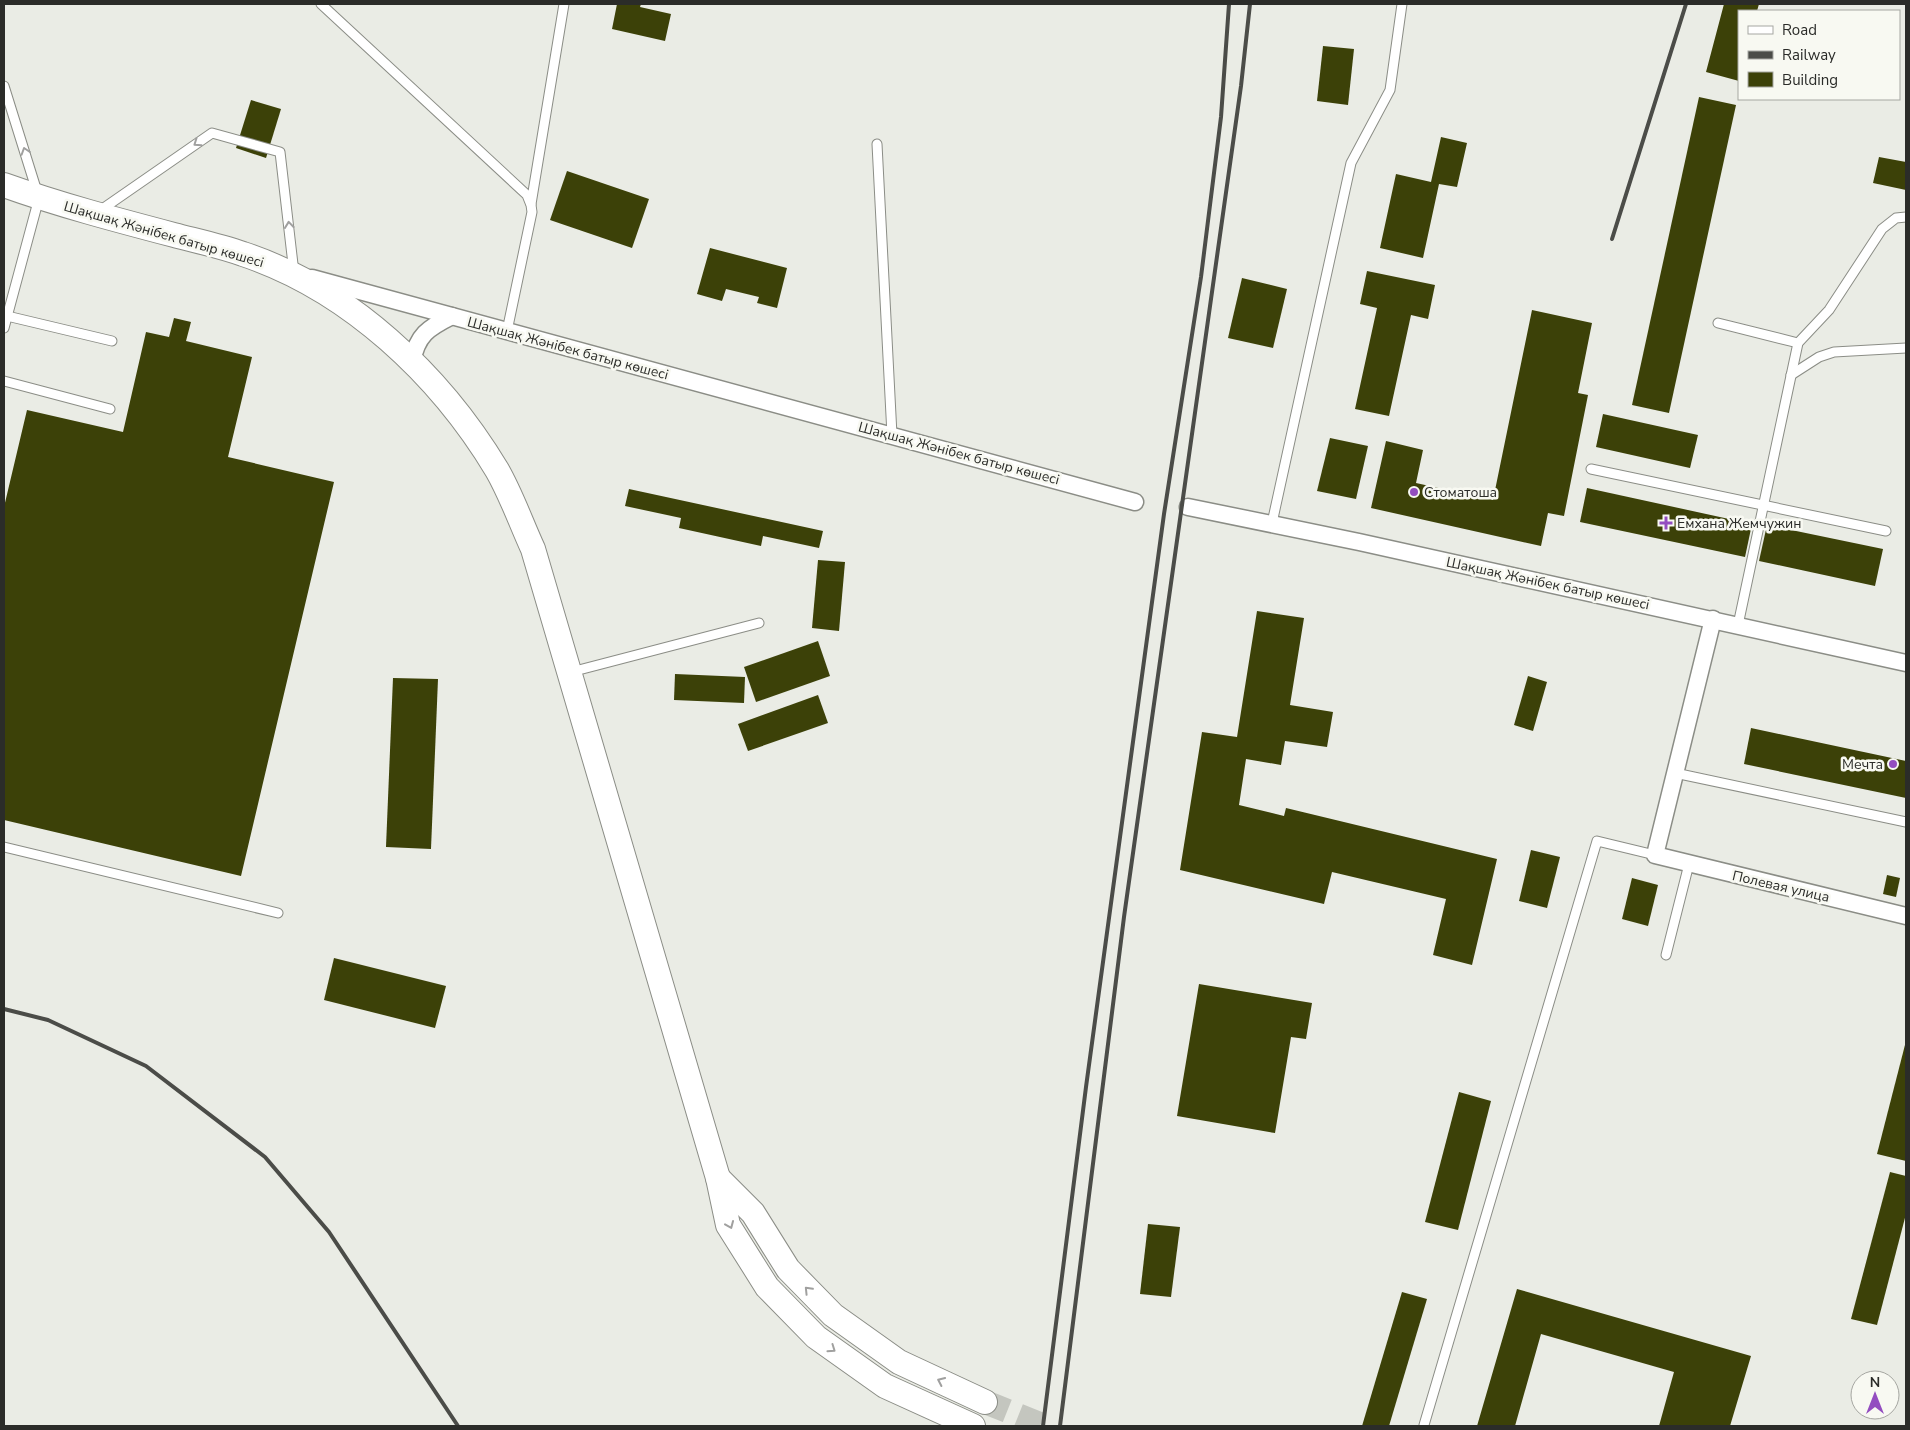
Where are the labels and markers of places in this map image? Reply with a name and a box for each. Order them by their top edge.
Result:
place label: Стоматоша [1424,483,1497,502]
marker: Стоматоша [1408,486,1420,498]
place label: Емхана Жемчужин [1677,514,1801,533]
marker: Емхана Жемчужин [1659,516,1673,530]
place label: Мечта [1842,755,1883,774]
marker: Мечта [1887,758,1899,770]

